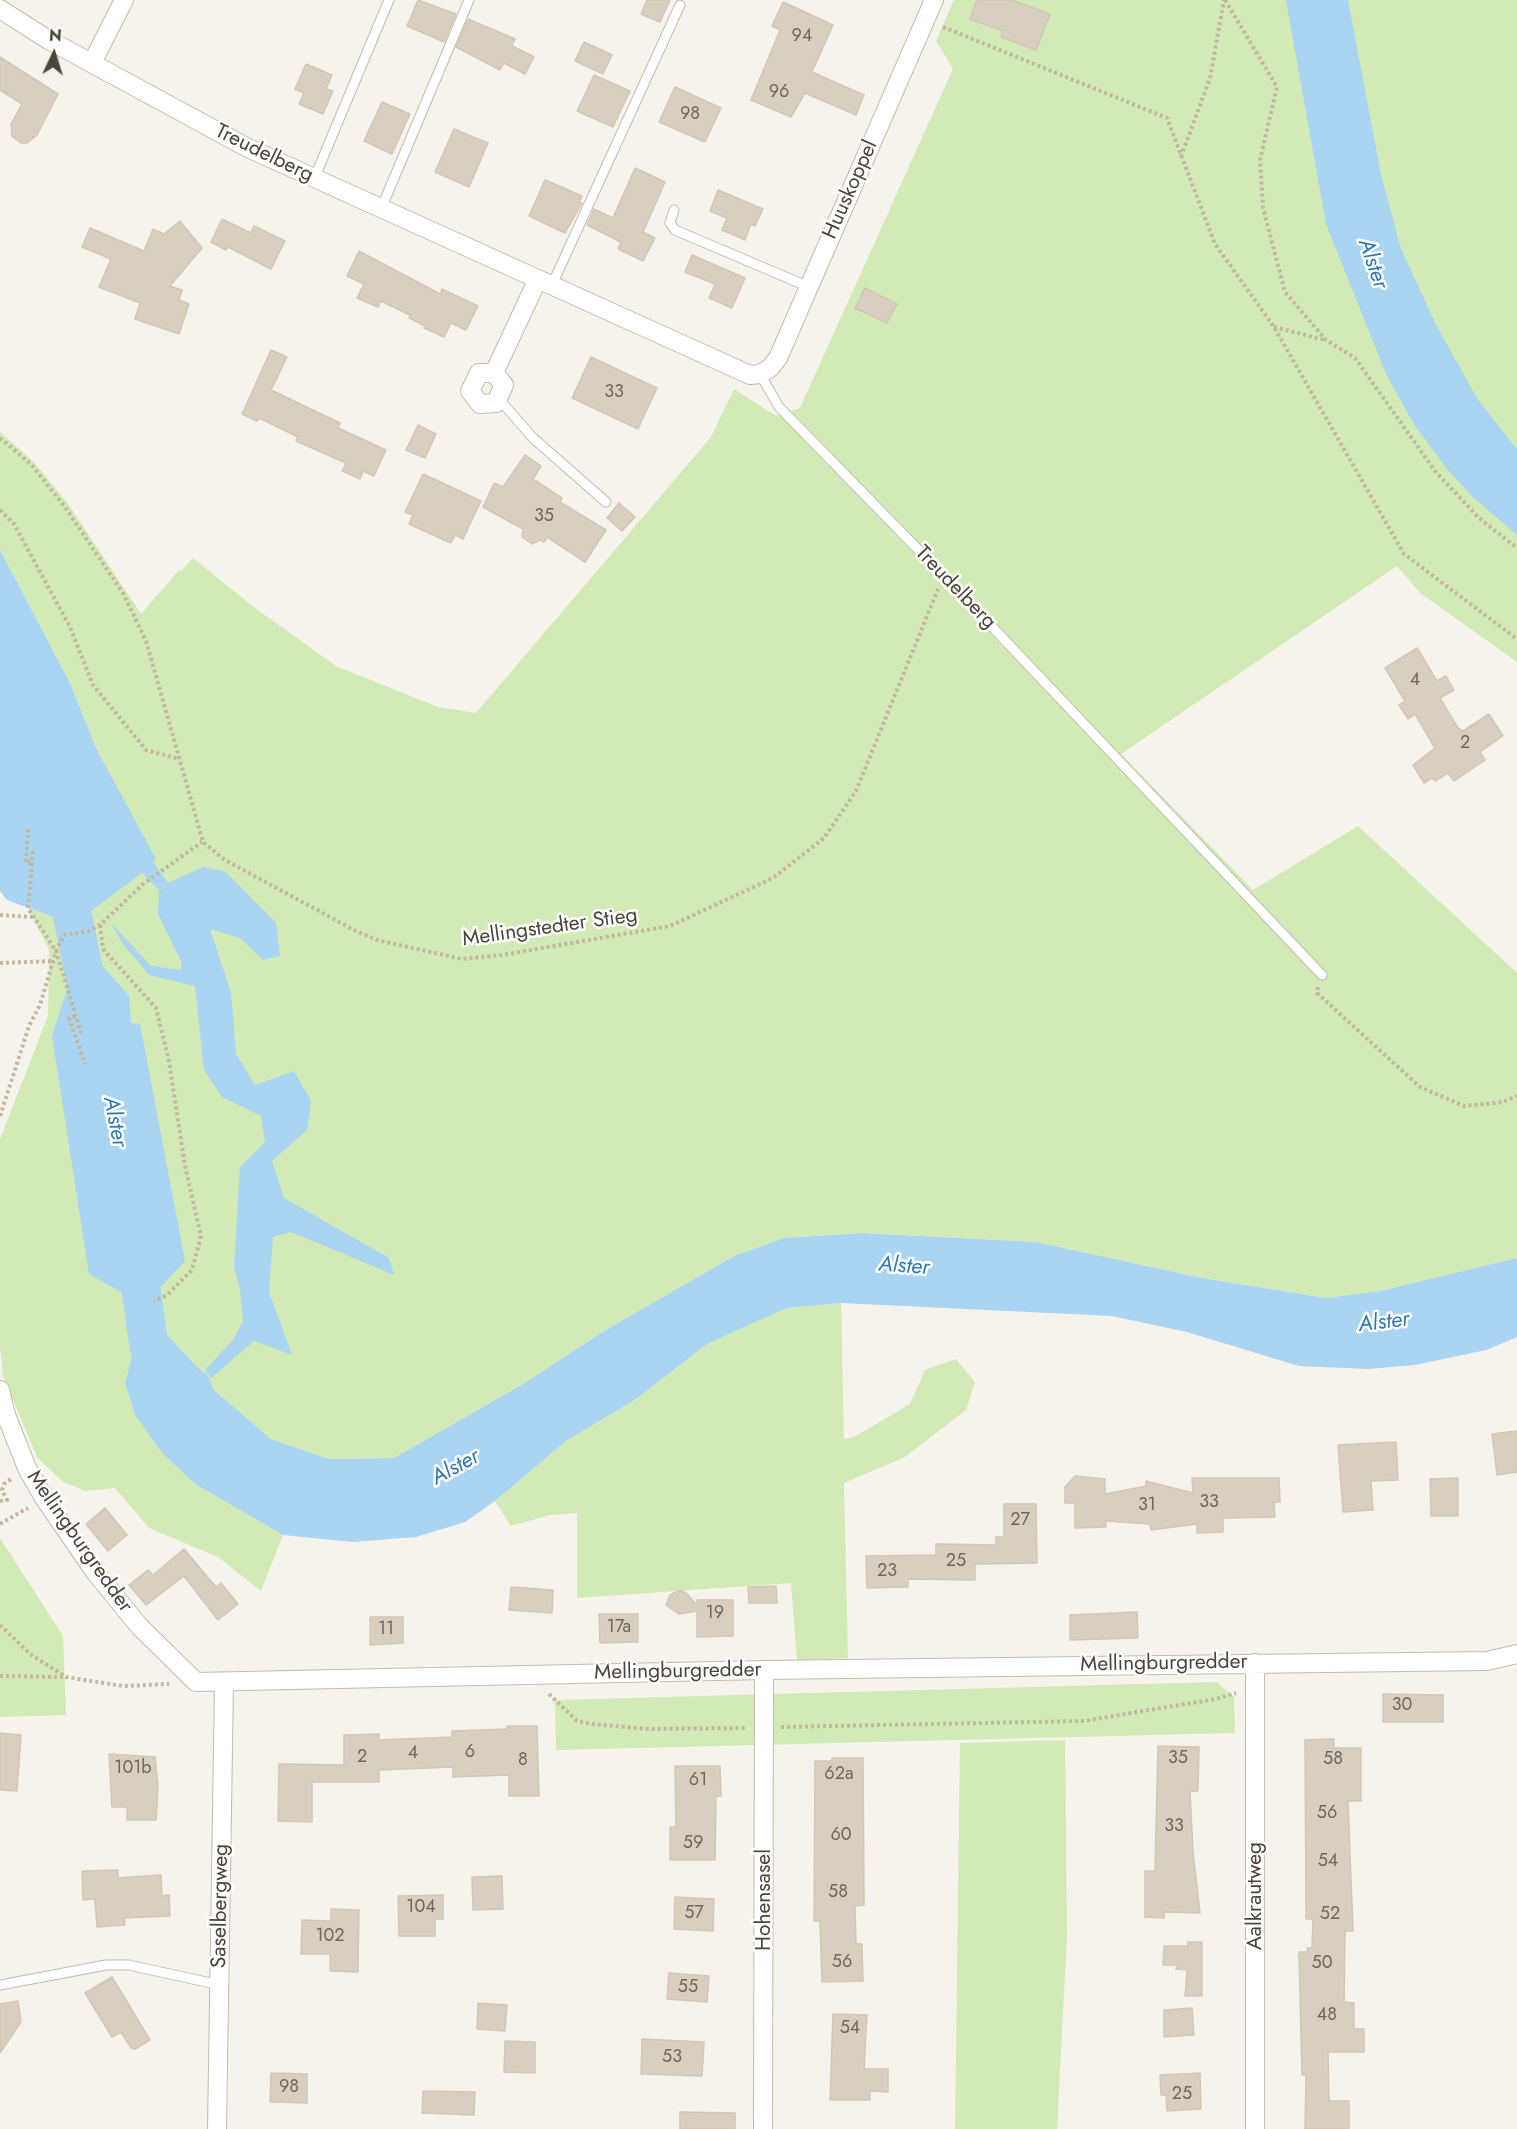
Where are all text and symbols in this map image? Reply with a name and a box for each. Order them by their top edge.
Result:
north arrow [24,24,84,84]
text: N [48,24,62,47]
house number: 94 [792,26,812,48]
house number: 96 [769,82,789,104]
house number: 98 [680,104,700,126]
street label: Treudelberg [211,119,317,189]
street label: Huuskoppel [818,137,884,243]
water label: Alster [1351,236,1393,292]
house number: 33 [604,382,624,404]
house number: 35 [534,506,554,528]
street label: Treudelberg [909,541,1001,635]
house number: 4 [1410,670,1420,692]
house number: 2 [1460,733,1470,755]
street label: Mellingstedter Stieg [461,903,639,953]
water label: Alster [96,1094,132,1150]
water label: Alster [878,1252,930,1282]
water label: Alster [1357,1307,1411,1339]
water label: Alster [427,1444,485,1492]
street label: Mellingburgredder [21,1466,137,1618]
house number: 33 [1199,1492,1219,1514]
house number: 31 [1138,1495,1156,1517]
house number: 27 [1010,1510,1030,1532]
house number: 25 [946,1551,966,1573]
house number: 23 [877,1561,897,1583]
house number: 19 [706,1603,724,1625]
house number: 17a [607,1617,631,1639]
house number: 11 [378,1619,394,1641]
street label: Mellingburgredder [1080,1650,1248,1678]
street label: Mellingburgredder [594,1658,762,1686]
house number: 30 [1392,1695,1412,1717]
house number: 6 [465,1742,475,1764]
house number: 4 [408,1743,418,1765]
house number: 2 [357,1747,367,1769]
house number: 35 [1168,1748,1188,1770]
house number: 58 [1323,1749,1343,1771]
house number: 8 [518,1750,528,1772]
house number: 101b [114,1758,152,1780]
house number: 62a [824,1764,854,1786]
house number: 61 [689,1770,707,1792]
house number: 56 [1317,1803,1337,1825]
house number: 33 [1164,1816,1184,1838]
house number: 60 [830,1825,852,1847]
house number: 59 [683,1833,703,1855]
street label: Aalkrautweg [1243,1842,1269,1950]
street label: Saselbergweg [207,1844,235,1968]
street label: Hohensasel [752,1849,778,1951]
house number: 54 [1318,1851,1338,1873]
house number: 58 [828,1882,848,1904]
house number: 104 [406,1897,436,1919]
house number: 57 [684,1903,704,1925]
house number: 52 [1320,1904,1340,1926]
house number: 102 [315,1926,345,1948]
house number: 56 [832,1952,852,1974]
house number: 50 [1312,1953,1332,1975]
house number: 55 [678,1977,698,1999]
house number: 48 [1317,2005,1337,2027]
house number: 54 [840,2018,860,2040]
house number: 53 [662,2047,682,2069]
house number: 98 [279,2077,299,2099]
house number: 25 [1172,2084,1192,2106]

